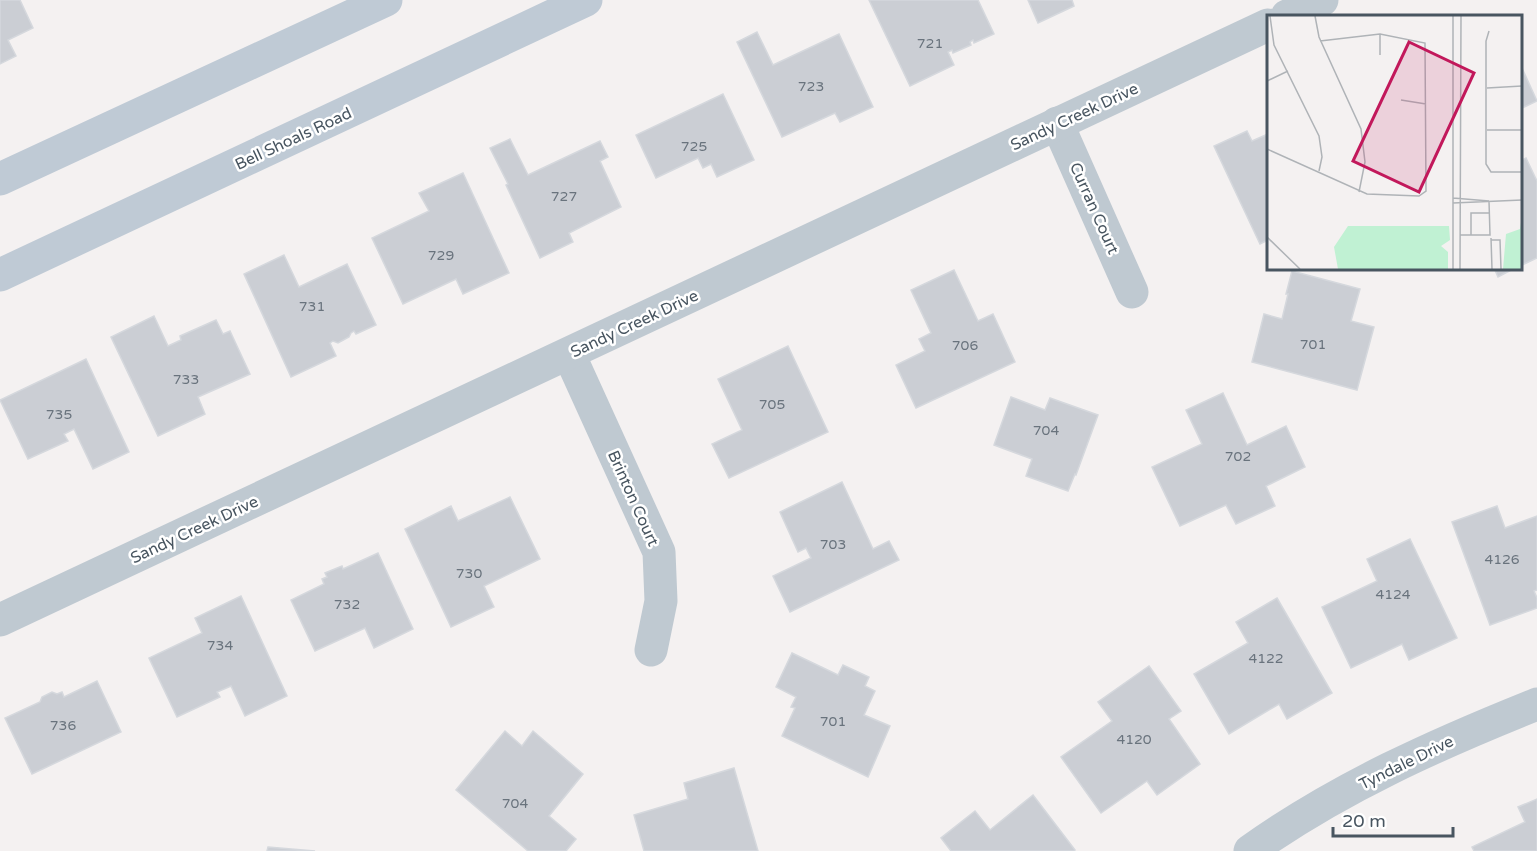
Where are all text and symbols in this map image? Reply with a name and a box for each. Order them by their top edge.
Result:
inset map [1267,15,1522,270]
house number: 721 [917,35,943,52]
house number: 723 [798,78,824,95]
street label: Sandy Creek Drive [1007,79,1142,155]
street label: Bell Shoals Road [232,103,355,175]
house number: 725 [681,138,707,155]
street label: Curran Court [1065,159,1123,257]
house number: 727 [551,188,577,205]
house number: 729 [428,247,454,264]
street label: Sandy Creek Drive [567,286,702,362]
house number: 731 [299,298,325,315]
house number: 701 [1300,336,1326,353]
house number: 706 [952,337,978,354]
house number: 733 [173,371,199,388]
house number: 705 [759,396,785,413]
house number: 735 [46,406,72,423]
house number: 704 [1033,422,1059,439]
street label: Brinton Court [603,447,663,549]
house number: 702 [1225,448,1251,465]
street label: Sandy Creek Drive [127,492,262,568]
house number: 703 [820,536,846,553]
house number: 4126 [1484,551,1520,568]
house number: 730 [456,565,482,582]
house number: 4124 [1375,586,1411,603]
house number: 732 [334,596,360,613]
house number: 734 [207,637,233,654]
house number: 4122 [1248,650,1284,667]
house number: 701 [820,713,846,730]
house number: 736 [50,717,76,734]
house number: 4120 [1116,731,1152,748]
street label: Tyndale Drive [1356,731,1457,794]
house number: 704 [502,795,528,812]
scale bar [1333,800,1453,838]
text: 20 m [1342,810,1386,832]

